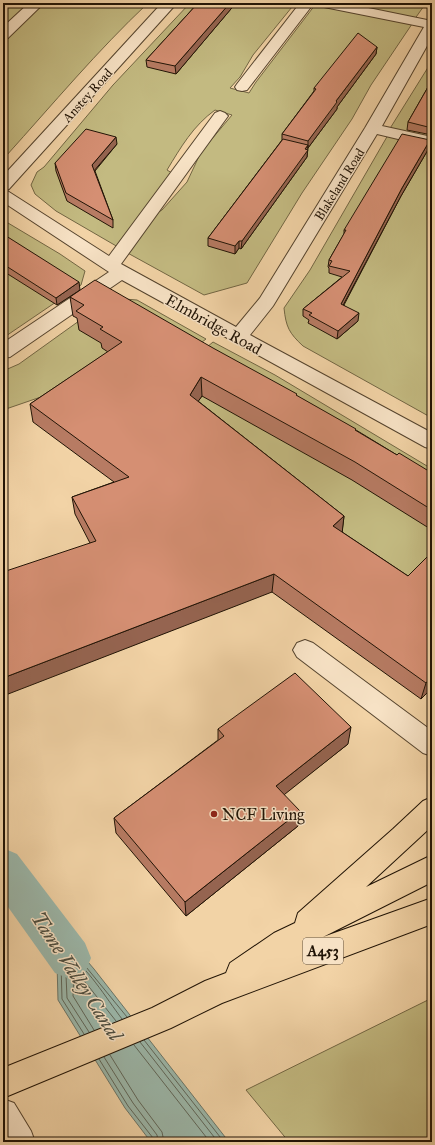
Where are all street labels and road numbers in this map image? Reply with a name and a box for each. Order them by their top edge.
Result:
street label: Anstey Road [59,65,116,127]
street label: Blakeland Road [311,145,369,224]
street label: Elmbridge Road [162,290,265,360]
road number: A453 [303,938,343,964]

